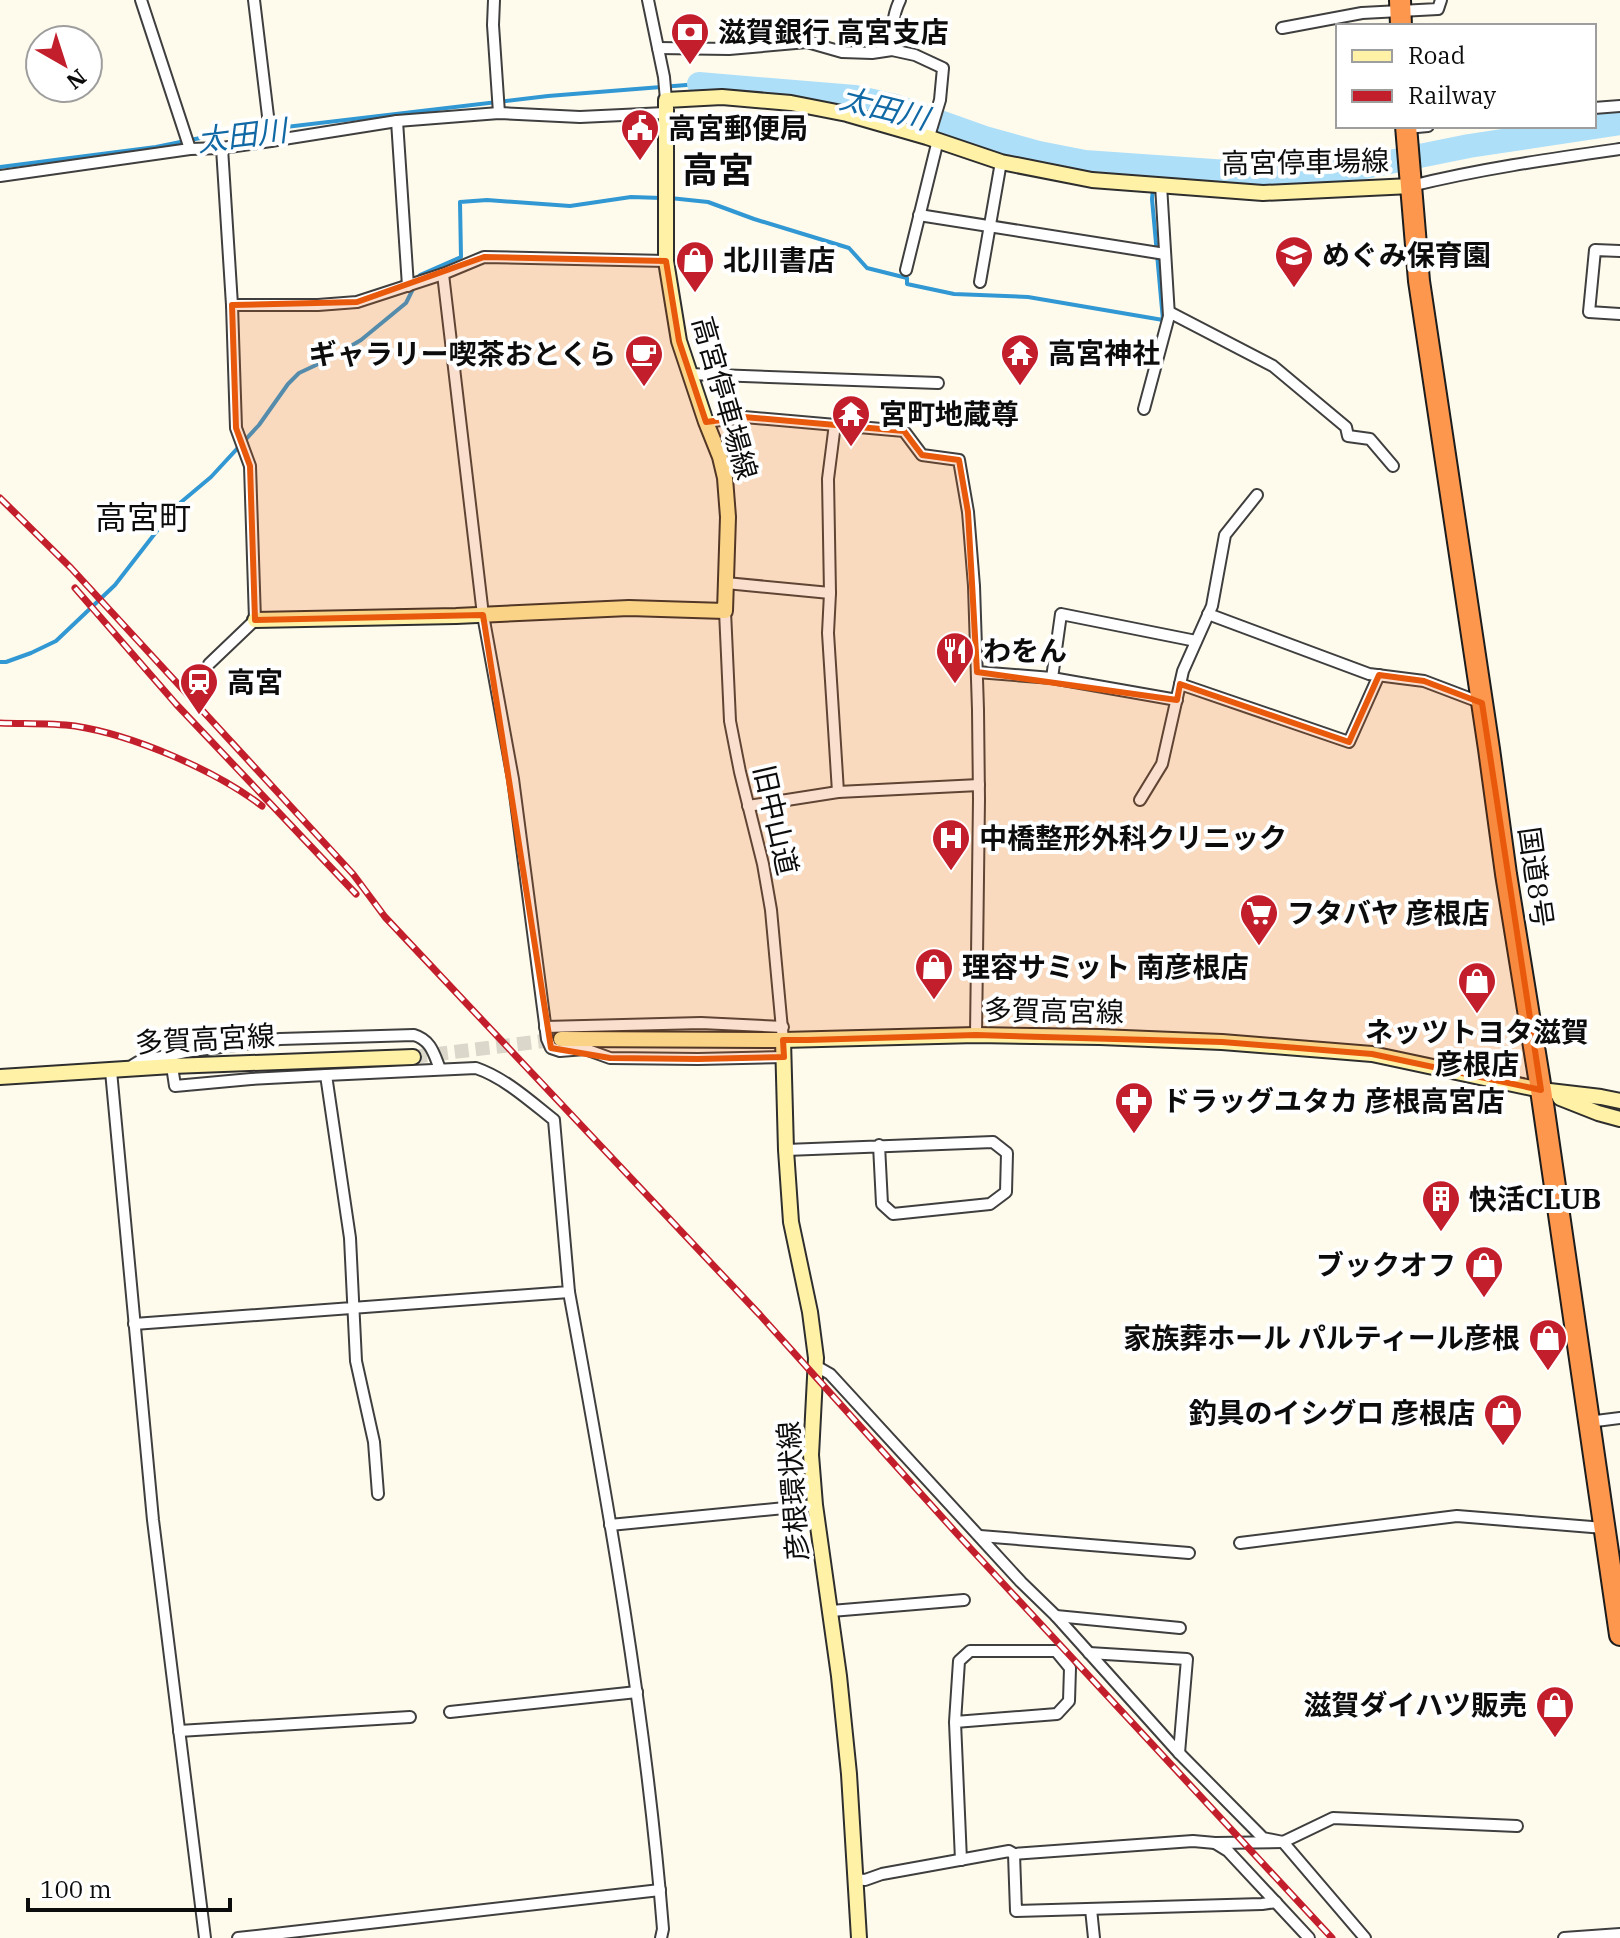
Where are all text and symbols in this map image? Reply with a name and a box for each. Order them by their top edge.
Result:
bank icon: 滋賀銀行 高宮支店 [669,11,711,66]
place label: 滋賀銀行 高宮支店 [718,13,949,50]
north arrow [24,24,104,104]
legend [1336,24,1596,128]
text: Road [1408,39,1465,71]
text: N [61,63,93,97]
water label: 太田川 [836,78,936,138]
text: Railway [1408,79,1496,111]
public building icon: 高宮郵便局 [619,107,661,162]
water label: 太田川 [195,109,292,159]
place label: 高宮郵便局 [668,109,808,146]
street label: 高宮停車場線 [1221,142,1389,181]
district label: 高宮 [682,146,754,193]
school or university icon: めぐみ保育園 [1273,234,1315,289]
place label: めぐみ保育園 [1322,236,1491,273]
shop icon: 北川書店 [674,239,716,294]
place label: 北川書店 [723,241,835,278]
street label: 高宮停車場線 [685,312,766,484]
temple icon: 高宮神社 [999,332,1041,387]
cafe icon: ギャラリー喫茶おとくら [623,333,665,388]
place label: 高宮神社 [1048,334,1160,371]
place label: ギャラリー喫茶おとくら [309,335,616,372]
temple icon: 宮町地蔵尊 [830,393,872,448]
place label: 宮町地蔵尊 [879,395,1019,432]
district label: 高宮町 [95,496,191,538]
restaurant icon: わをん [934,630,976,685]
place label: わをん [983,632,1067,669]
station icon: 高宮 [178,661,220,716]
place label: 高宮 [227,663,283,700]
street label: 旧中山道 [746,761,807,879]
hospital icon: 中橋整形外科クリニック [930,817,972,872]
place label: 中橋整形外科クリニック [979,819,1287,856]
street label: 国道8号 [1511,824,1562,929]
supermarket icon: フタバヤ 彦根店 [1238,892,1280,947]
place label: フタバヤ 彦根店 [1287,894,1490,931]
shop icon: 理容サミット 南彦根店 [913,946,955,1001]
place label: 理容サミット 南彦根店 [962,948,1249,985]
shop icon: ネッツトヨタ滋賀 彦根店 [1456,960,1498,1015]
street label: 多賀高宮線 [984,991,1124,1030]
place label: ネッツトヨタ滋賀 彦根店 [1365,1013,1589,1082]
street label: 多賀高宮線 [134,1016,276,1061]
pharmacy icon: ドラッグユタカ 彦根高宮店 [1113,1080,1155,1135]
place label: ドラッグユタカ 彦根高宮店 [1162,1082,1505,1119]
building icon: 快活CLUB [1420,1178,1462,1233]
place label: 快活CLUB [1469,1180,1601,1217]
shop icon: ブックオフ [1463,1244,1505,1299]
place label: ブックオフ [1316,1246,1456,1283]
shop icon: 家族葬ホール パルティール彦根 [1527,1317,1569,1372]
place label: 家族葬ホール パルティール彦根 [1123,1319,1520,1356]
shop icon: 釣具のイシグロ 彦根店 [1482,1392,1524,1447]
place label: 釣具のイシグロ 彦根店 [1189,1394,1475,1431]
street label: 彦根環状線 [769,1420,816,1562]
shop icon: 滋賀ダイハツ販売 [1534,1684,1576,1739]
place label: 滋賀ダイハツ販売 [1304,1686,1527,1723]
scale bar [28,1862,230,1912]
text: 100 m [40,1873,112,1905]

